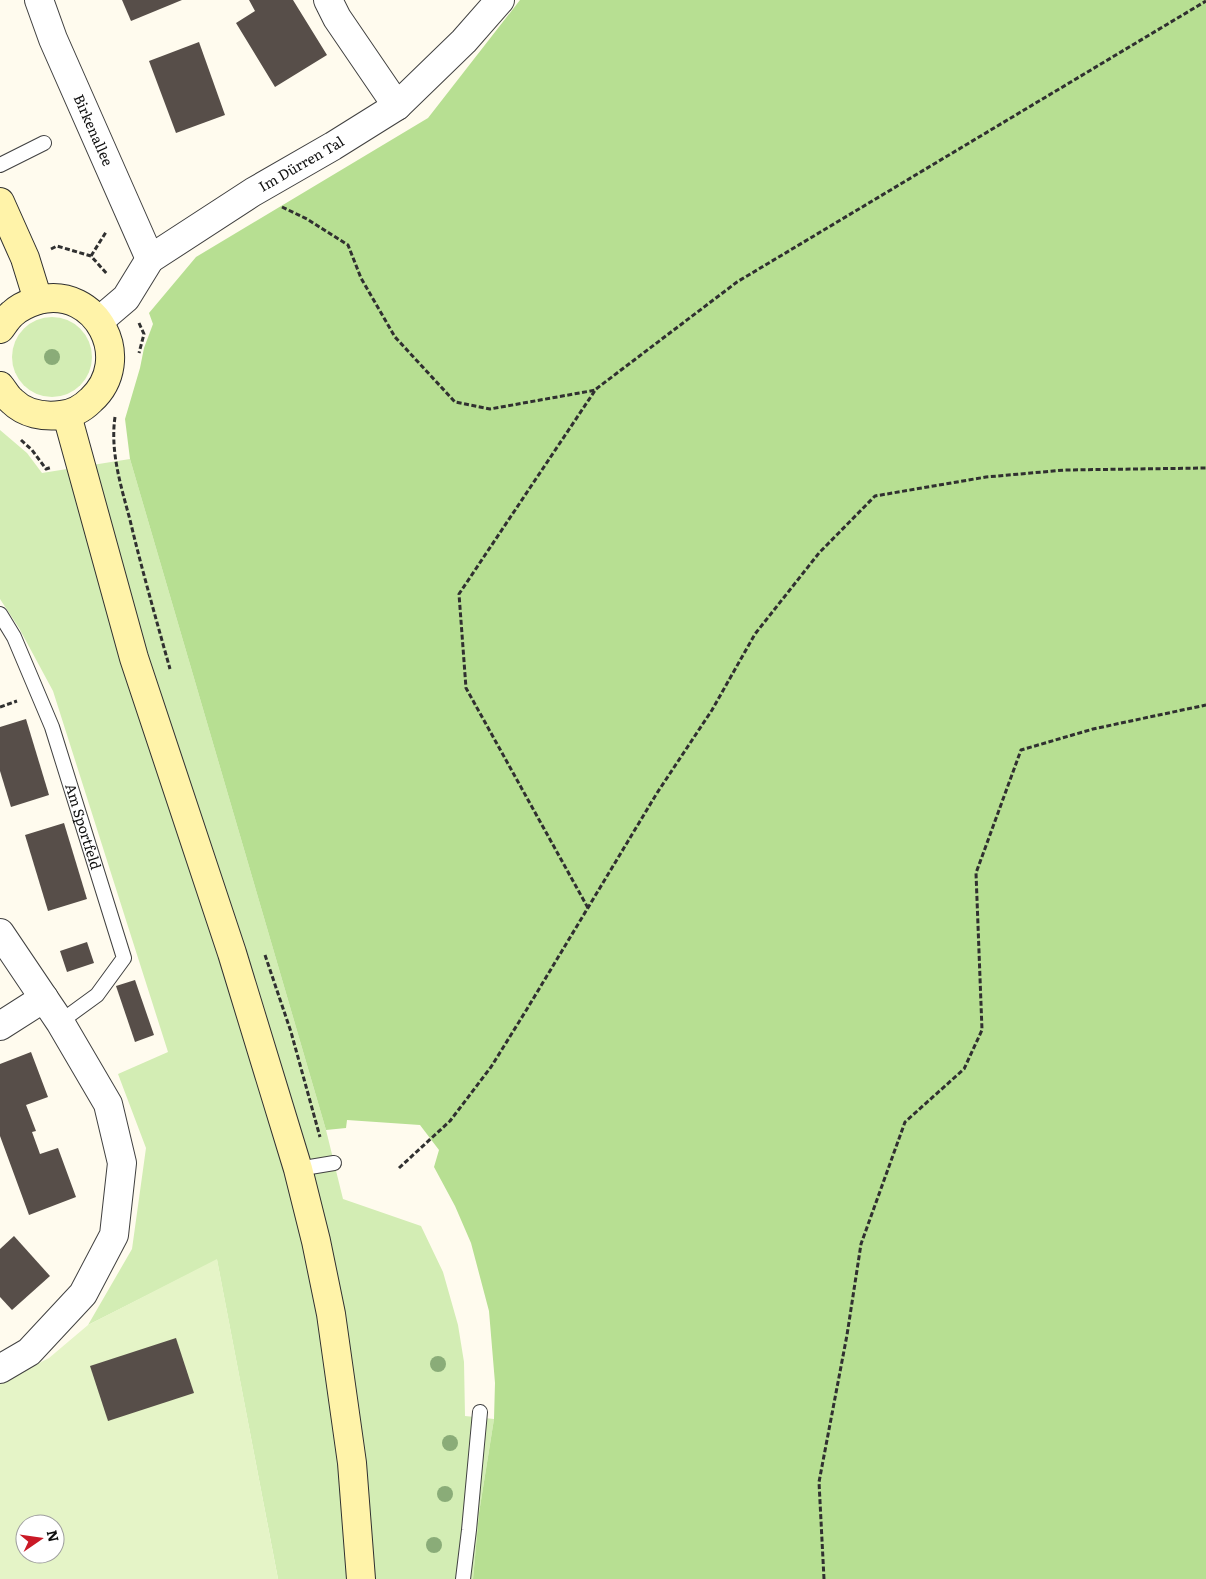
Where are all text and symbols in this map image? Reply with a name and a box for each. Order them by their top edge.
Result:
street label: Birkenallee [70,91,119,169]
street label: Im Dürren Tal [254,130,348,196]
street label: Am Sportfeld [61,781,107,872]
north arrow [15,1514,65,1564]
text: N [43,1528,65,1544]

